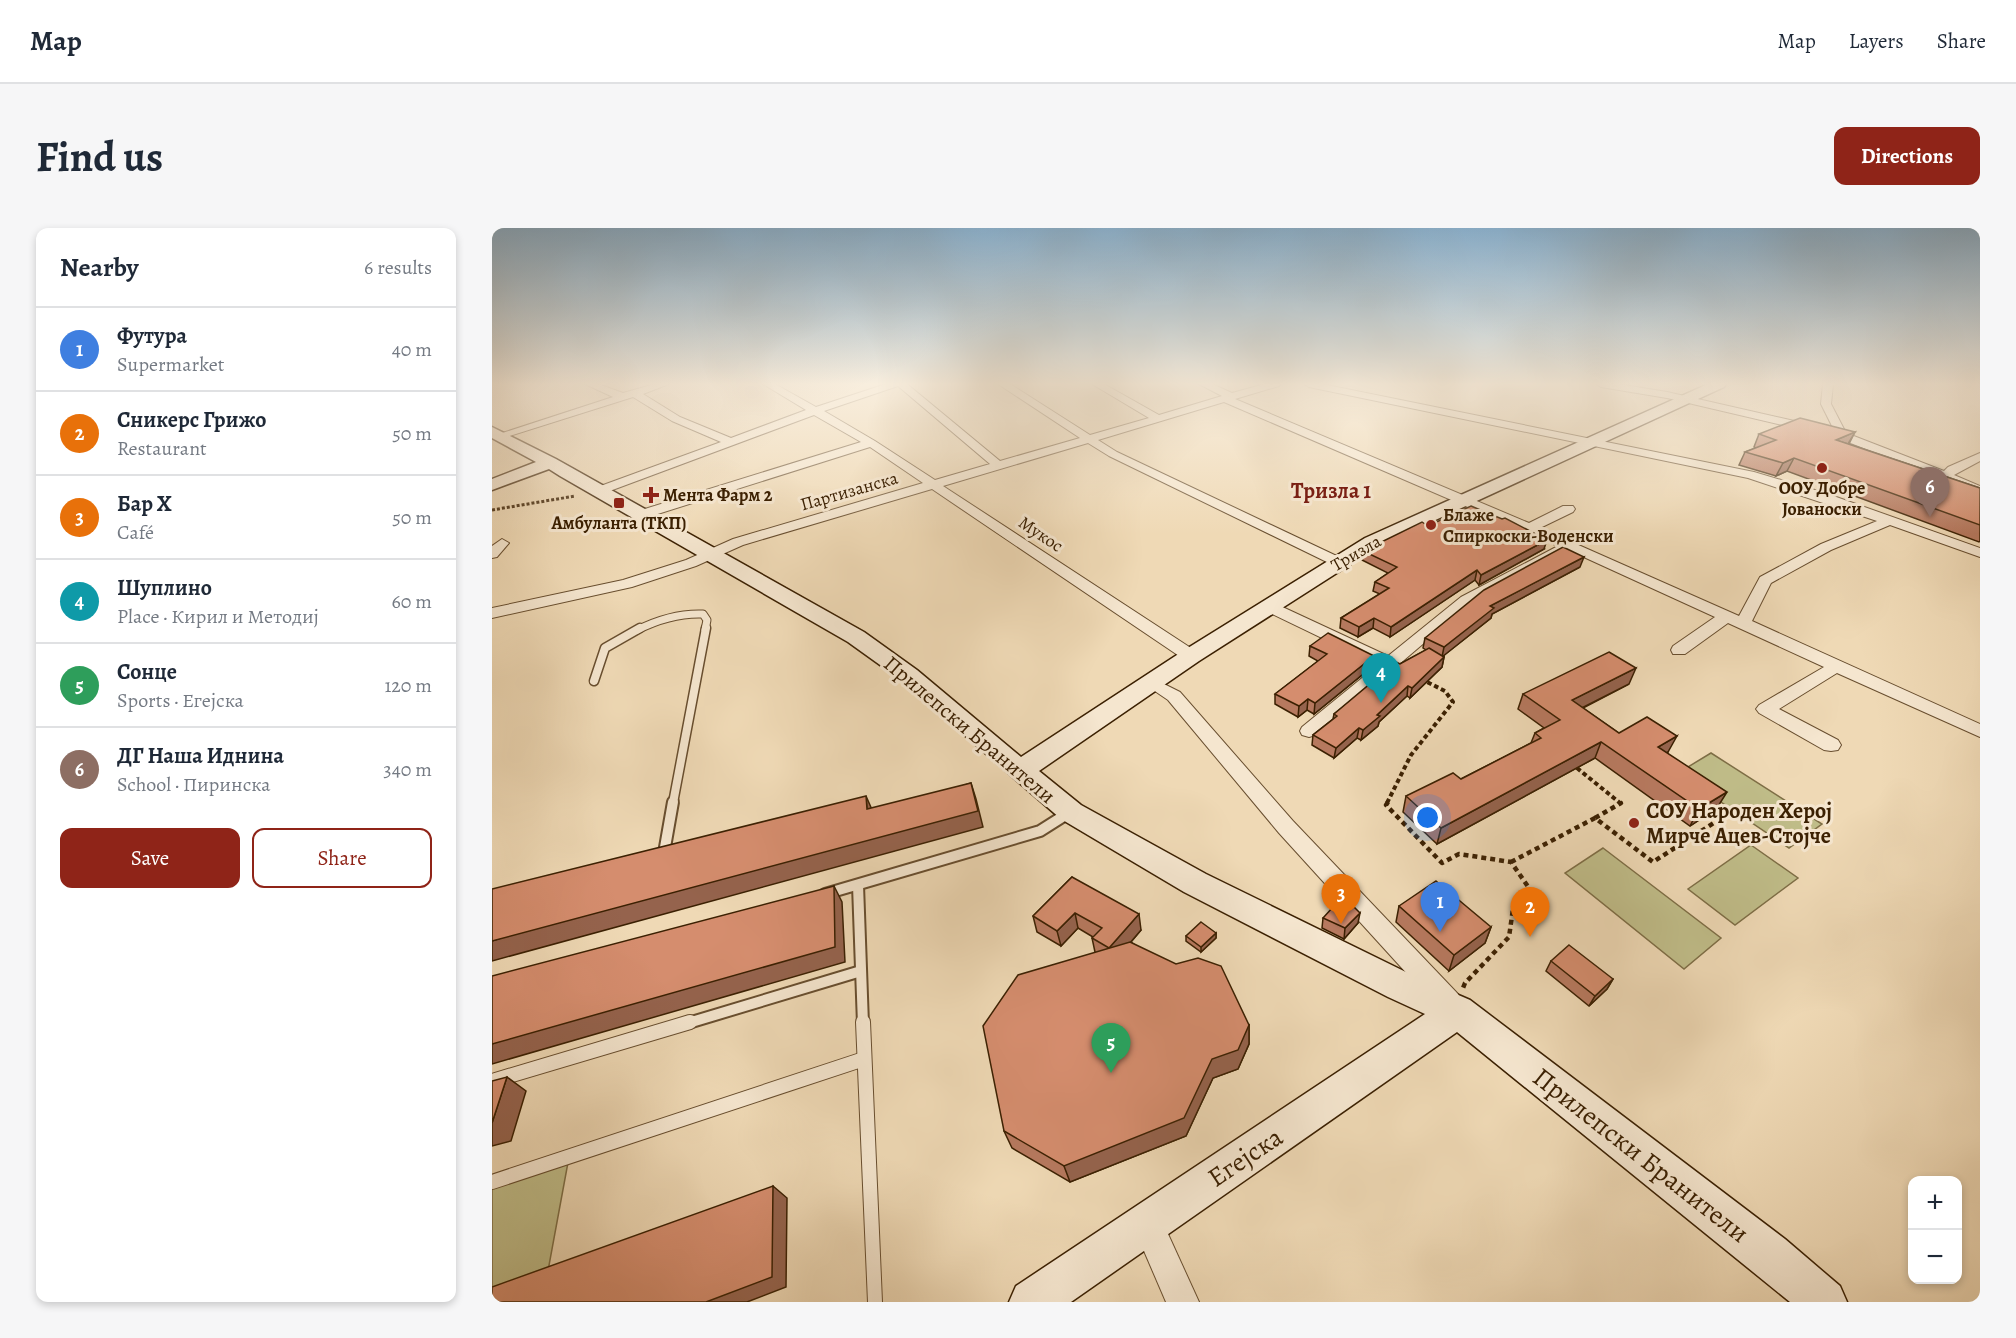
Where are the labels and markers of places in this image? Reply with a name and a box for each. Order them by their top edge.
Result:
marker: ООУ Добре Јованоски [1815,461,1829,475]
pin: 6 [1910,468,1950,517]
place label: ООУ Добре Јованоски [1779,476,1865,521]
place label: Мента Фарм 2 [663,483,773,507]
marker: Мента Фарм 2 [644,488,658,502]
marker: Амбуланта (ТКП) [612,496,626,510]
place label: Блаже Спиркоски-Воденски [1443,503,1614,548]
place label: Амбуланта (ТКП) [551,511,686,535]
marker: Блаже Спиркоски-Воденски [1424,518,1438,532]
pin: 4 [1362,654,1400,703]
place label: СОУ Народен Херој Мирче Ацев-Стојче [1646,796,1832,851]
marker: СОУ Народен Херој Мирче Ацев-Стојче [1627,816,1641,830]
pin: 3 [1322,874,1360,924]
pin: 1 [1420,882,1460,932]
pin: 2 [1510,888,1550,937]
pin: 5 [1092,1024,1130,1073]

